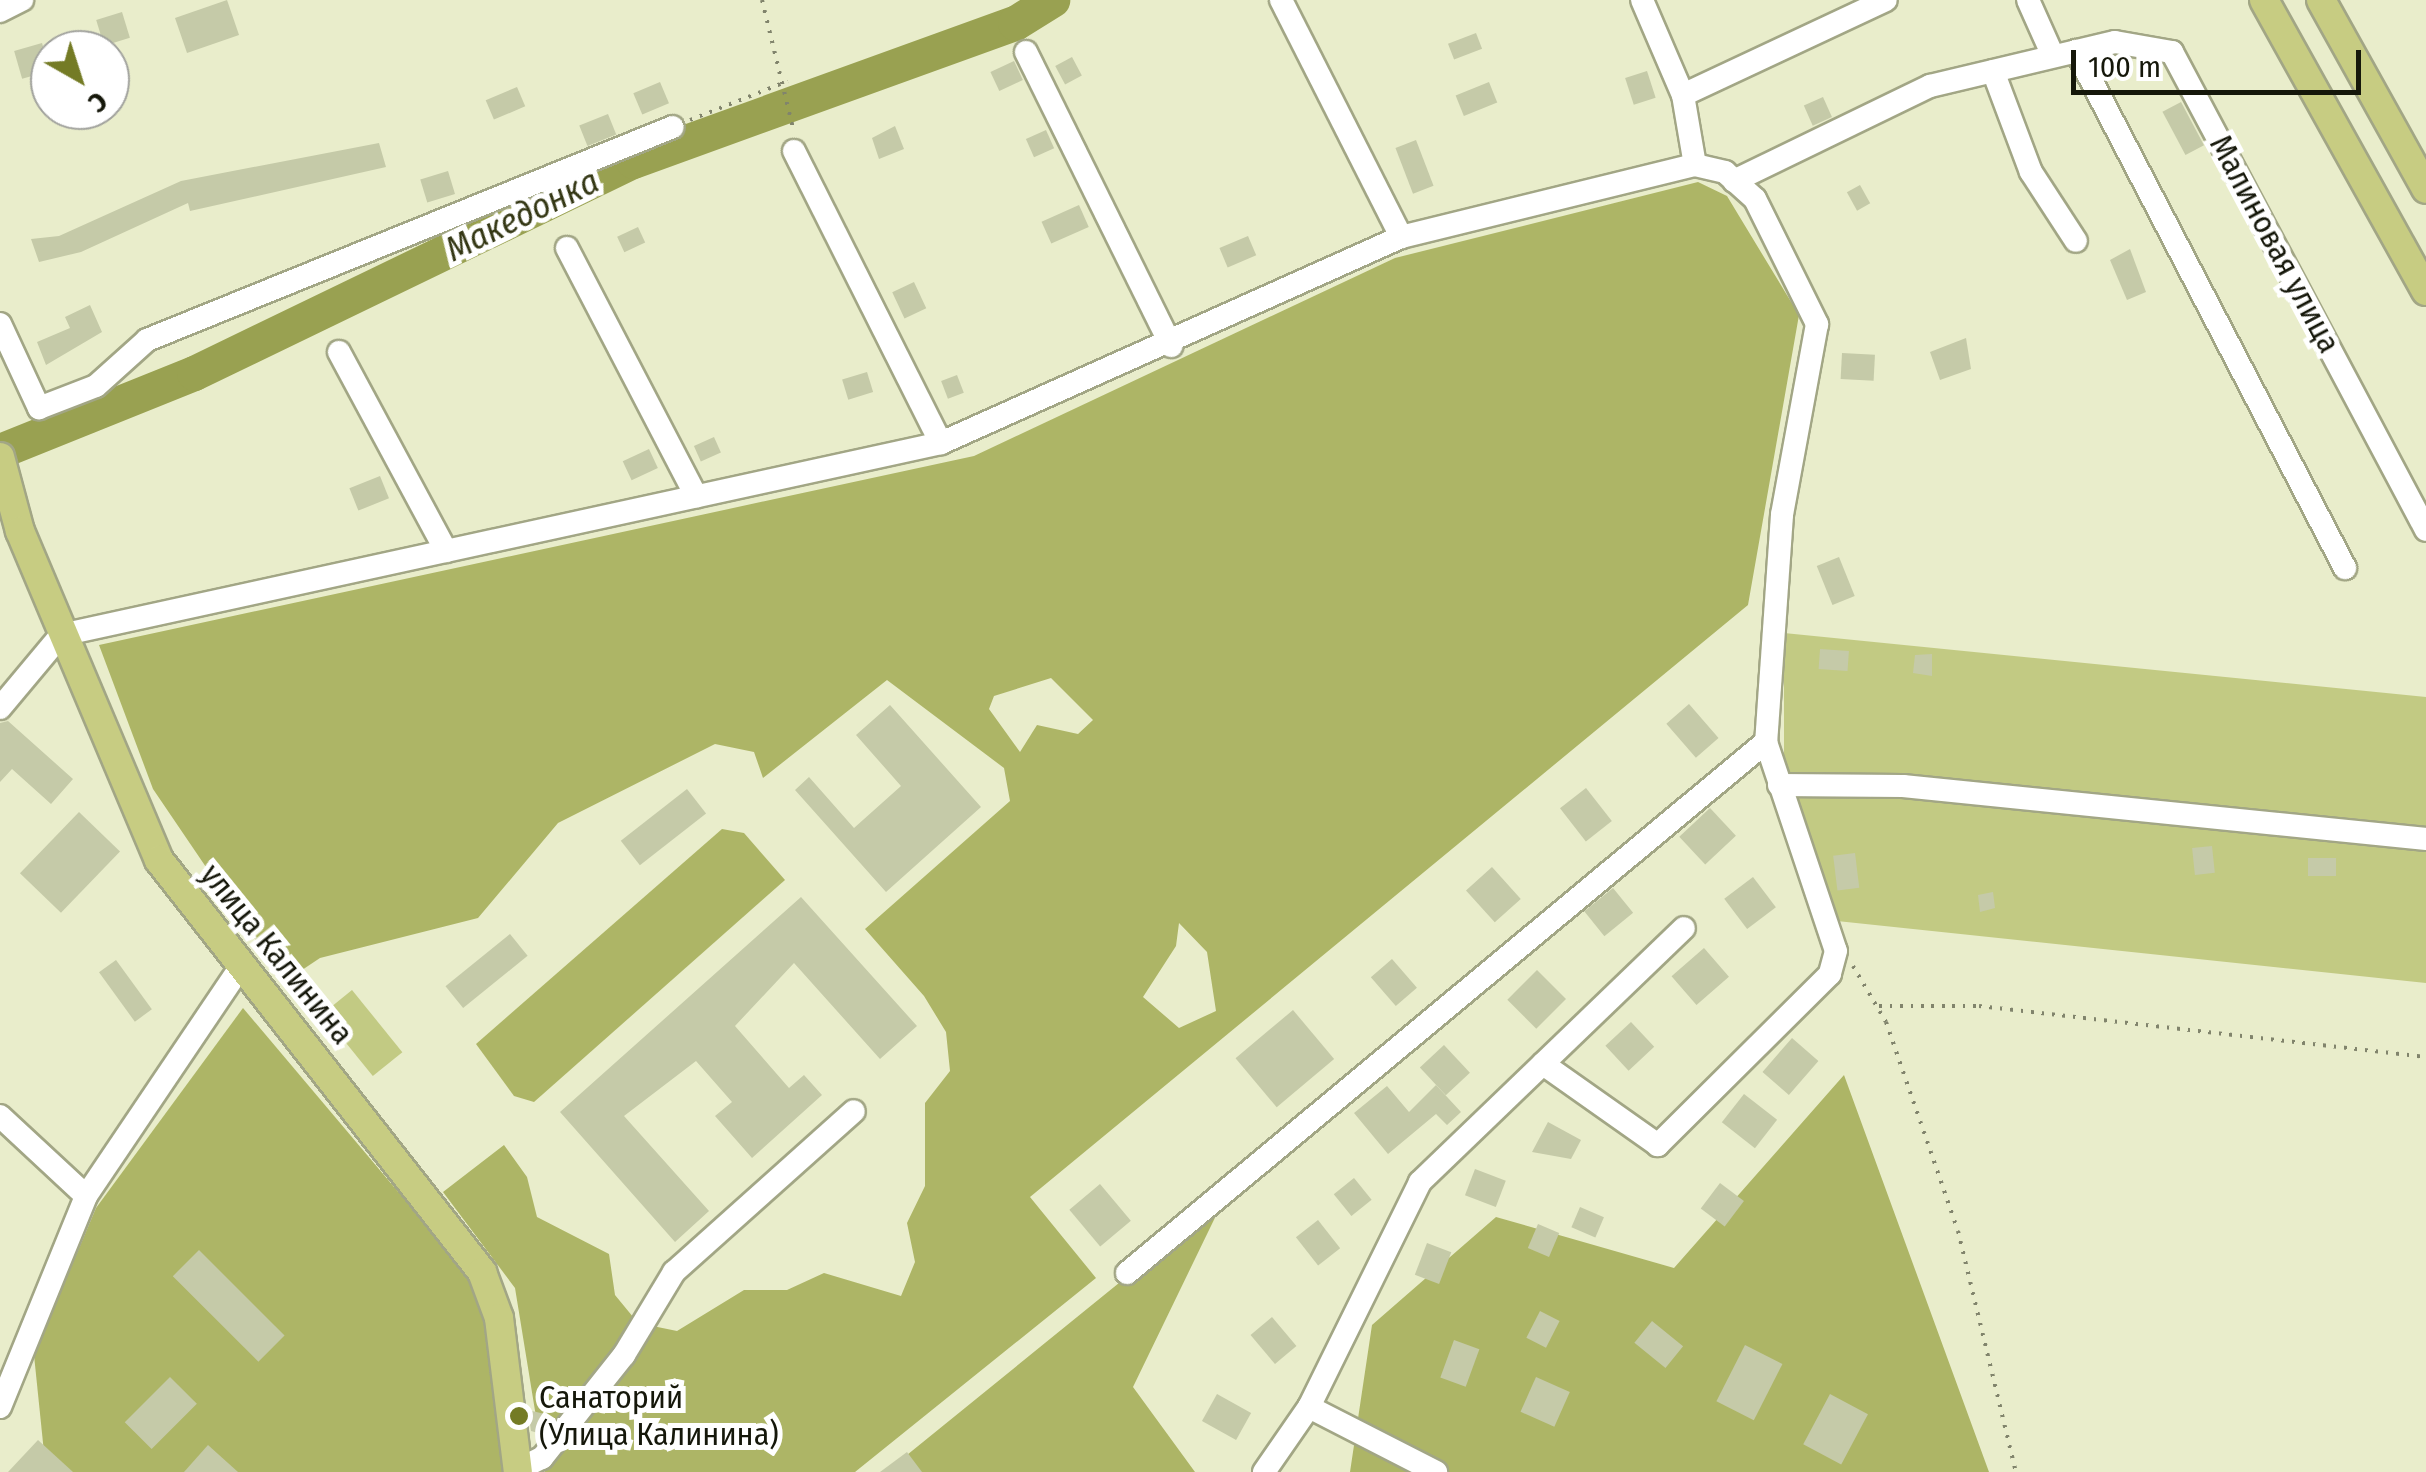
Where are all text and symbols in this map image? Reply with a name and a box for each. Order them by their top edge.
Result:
north arrow [30,30,130,130]
scale bar [2076,30,2366,92]
text: 100 m [2088,49,2161,85]
text: С [82,85,114,120]
street label: Малиновая улица [2201,129,2349,359]
water label: Македонка [438,160,606,270]
street label: улица Калинина [193,856,361,1052]
place label: Санаторий (Улица Калинина) [539,1379,779,1454]
marker: Санаторий (Улица Калинина) [508,1405,530,1427]

